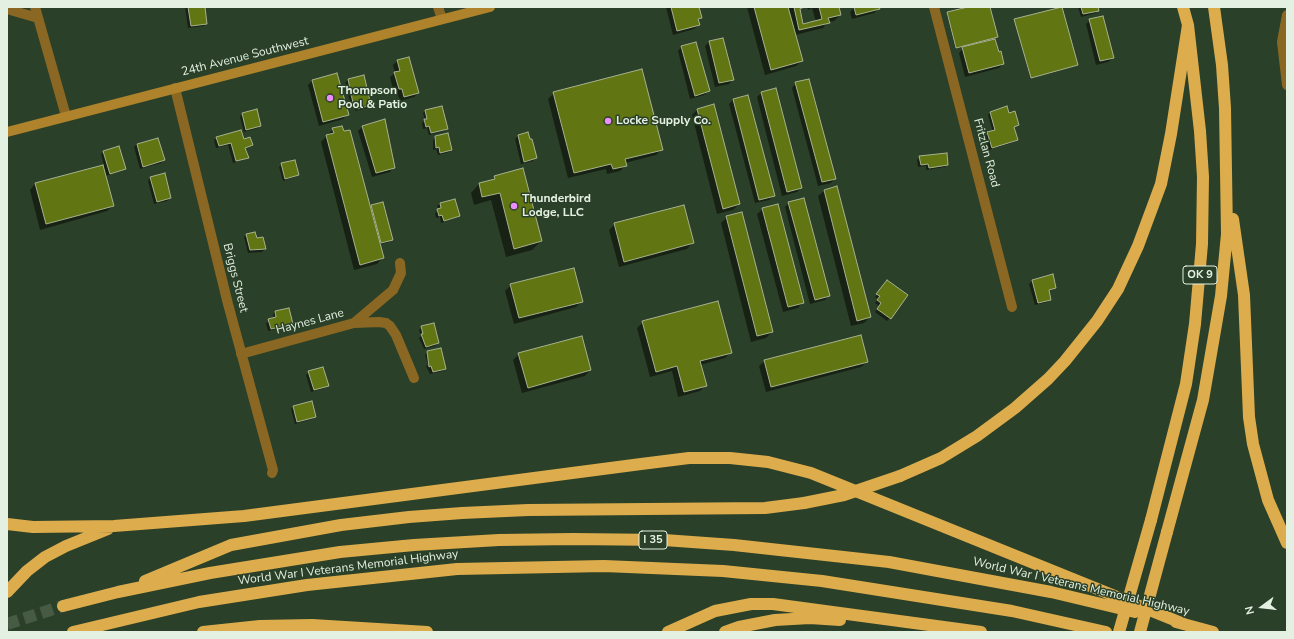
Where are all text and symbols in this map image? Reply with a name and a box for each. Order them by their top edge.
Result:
street label: 24th Avenue Southwest [180,34,310,80]
place label: Thompson Pool & Patio [338,84,407,112]
marker: Thompson Pool & Patio [325,93,335,103]
place label: Locke Supply Co. [616,114,711,128]
marker: Locke Supply Co. [603,116,613,126]
street label: Fritzlan Road [970,117,1002,189]
place label: Thunderbird Lodge, LLC [522,192,591,220]
marker: Thunderbird Lodge, LLC [509,201,519,211]
street label: Briggs Street [219,242,251,314]
road number: OK 9 [1183,266,1217,284]
street label: Haynes Lane [274,306,346,338]
road number: I 35 [639,531,667,549]
street label: World War I Veterans Memorial Highway [237,547,459,589]
street label: World War I Veterans Memorial Highway [971,555,1191,619]
north arrow [1242,587,1282,627]
text: N [1242,604,1258,616]

